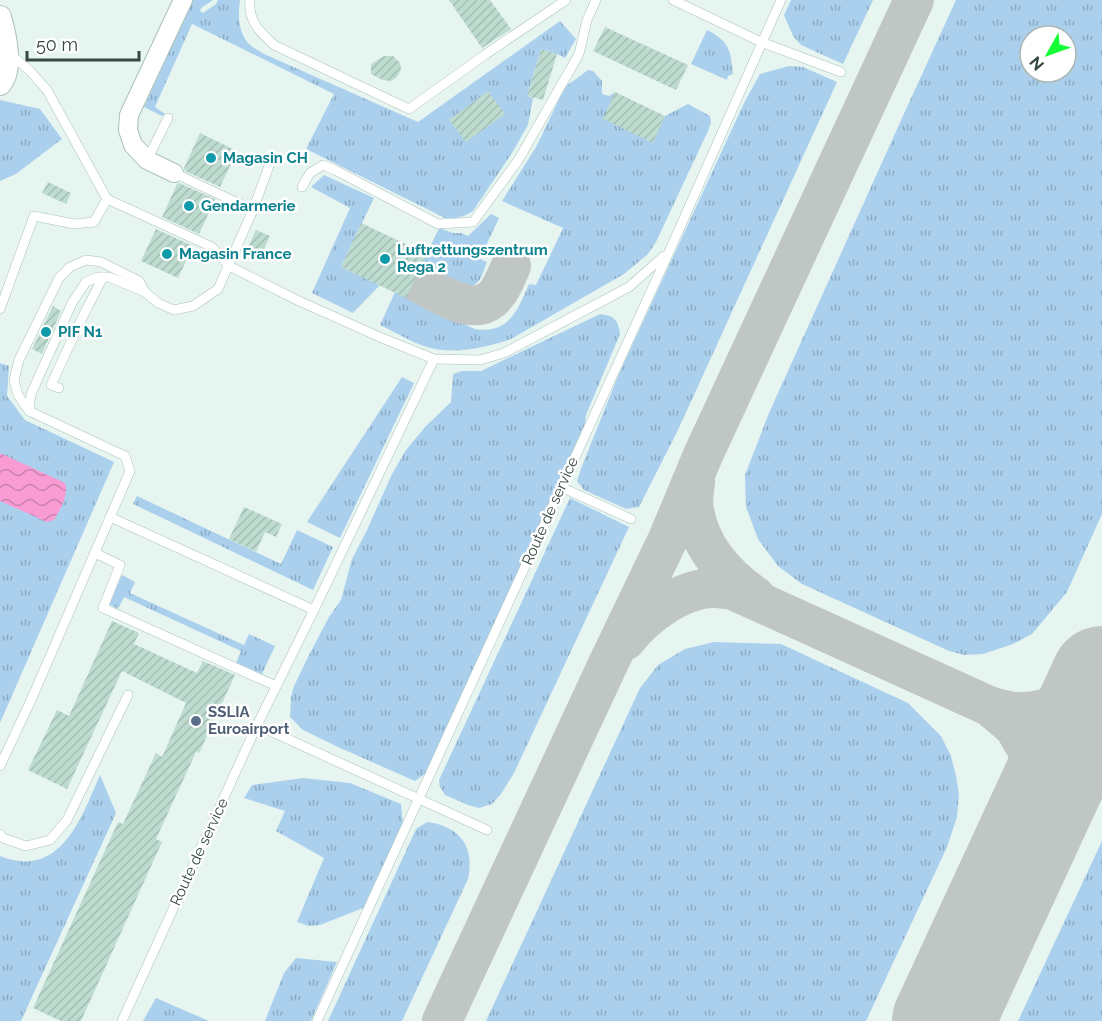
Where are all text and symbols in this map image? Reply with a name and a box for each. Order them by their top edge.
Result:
scale bar [27,24,140,62]
north arrow [1018,24,1078,84]
text: 50 m [36,34,78,55]
text: N [1026,53,1048,74]
place label: Magasin CH [223,149,308,167]
marker: Magasin CH [204,151,218,165]
place label: Gendarmerie [201,197,296,215]
marker: Gendarmerie [182,199,196,213]
place label: Luftrettungszentrum Rega 2 [397,241,548,276]
place label: Magasin France [179,245,292,263]
marker: Magasin France [160,247,174,261]
marker: Luftrettungszentrum Rega 2 [378,252,392,266]
place label: PIF N1 [58,323,103,341]
marker: PIF N1 [39,325,53,339]
street label: Route de service [518,454,582,568]
place label: SSLIA Euroairport [208,703,290,738]
marker: SSLIA Euroairport [189,714,203,728]
street label: Route de service [166,795,232,909]

